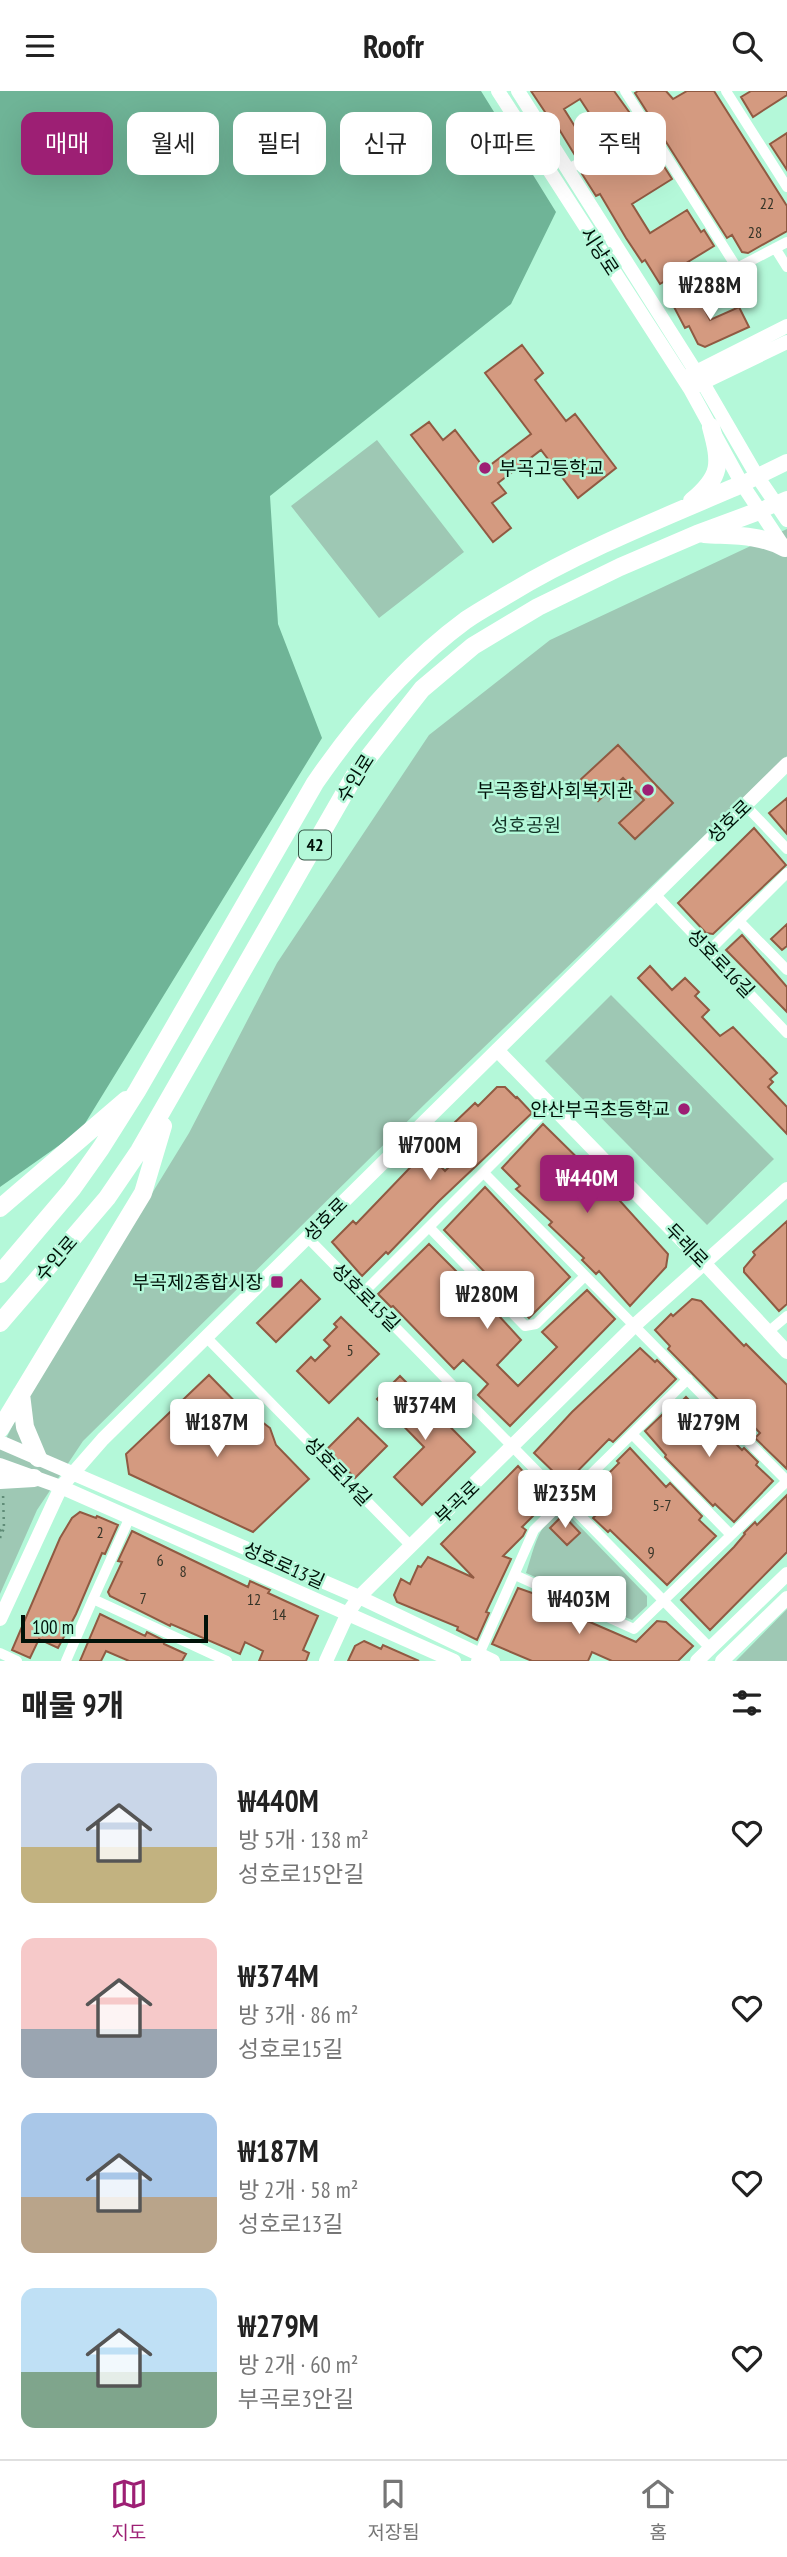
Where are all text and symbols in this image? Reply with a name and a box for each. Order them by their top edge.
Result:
text: Roofr [363,25,424,67]
icon: menu [21,27,59,65]
icon: search [728,27,766,65]
chip: 매매 [21,112,113,175]
chip: 월세 [127,112,219,175]
chip: 필터 [233,112,326,175]
chip: 신규 [340,112,432,175]
chip: 아파트 [446,112,560,175]
chip: 주택 [574,112,666,175]
house number: 22 [760,193,774,213]
street label: 시낭로 [576,222,624,280]
house number: 28 [748,222,762,242]
pin: ₩288M [661,263,759,322]
text: ₩288M [679,270,741,299]
place label: 부곡고등학교 [499,456,604,480]
marker: 부곡고등학교 [477,460,493,476]
street label: 수인로 [331,749,379,807]
place label: 부곡종합사회복지관 [477,778,634,802]
marker: 부곡종합사회복지관 [640,782,656,798]
street label: 성호로 [702,794,756,848]
park label: 성호공원 [491,813,561,837]
road number: 42 [299,831,331,859]
street label: 성호로16길 [682,923,760,1003]
place label: 안산부곡초등학교 [530,1097,670,1121]
marker: 안산부곡초등학교 [676,1101,692,1117]
pin: ₩700M [381,1123,479,1182]
text: ₩700M [399,1130,461,1159]
pin: ₩440M [538,1155,636,1215]
text: ₩440M [556,1163,618,1192]
street label: 성호로 [298,1192,352,1246]
street label: 두레로 [660,1218,714,1272]
street label: 수인로 [30,1230,82,1286]
street label: 성호로15길 [327,1258,405,1336]
place label: 부곡제2종합시장 [132,1270,263,1294]
pin: ₩280M [438,1271,536,1331]
marker: 부곡제2종합시장 [269,1274,285,1290]
text: ₩280M [456,1279,518,1308]
house number: 5 [346,1340,354,1360]
pin: ₩374M [376,1383,474,1442]
text: ₩374M [394,1390,456,1419]
pin: ₩187M [168,1399,266,1459]
pin: ₩279M [660,1399,758,1459]
text: ₩187M [186,1407,248,1436]
text: ₩279M [678,1407,740,1436]
street label: 성호로14길 [299,1431,377,1511]
pin: ₩235M [516,1471,614,1530]
street label: 부곡로 [430,1475,484,1529]
text: ₩235M [534,1478,596,1507]
house number: 5-7 [652,1495,672,1515]
house number: 2 [96,1522,104,1542]
street label: 성호로13길 [239,1536,329,1594]
house number: 9 [647,1542,655,1562]
house number: 6 [156,1550,164,1570]
house number: 8 [179,1561,187,1581]
pin: ₩403M [530,1577,628,1636]
text: ₩403M [548,1584,610,1613]
house number: 7 [139,1588,147,1608]
house number: 12 [247,1589,261,1609]
house number: 14 [272,1604,286,1624]
scale bar [21,1612,208,1644]
text: 100 m [32,1615,74,1639]
icon: filters [728,1684,766,1722]
text: 매물 9개 [21,1685,124,1724]
text: ₩440M [238,1781,319,1820]
icon: home [77,1791,161,1875]
icon: heart [728,1814,766,1852]
text: 방 5개 · 138 m² [238,1825,369,1854]
text: 성호로15안길 [238,1859,365,1888]
text: ₩374M [238,1956,319,1995]
icon: home [77,1966,161,2050]
icon: heart [728,1989,766,2027]
text: 방 3개 · 86 m² [238,2000,358,2029]
text: 성호로15길 [238,2034,343,2063]
text: ₩187M [238,2131,319,2170]
icon: home [77,2141,161,2225]
icon: heart [728,2164,766,2202]
text: 방 2개 · 58 m² [238,2175,358,2204]
text: 성호로13길 [238,2209,343,2238]
text: ₩279M [238,2306,319,2345]
icon: home [77,2316,161,2400]
icon: heart [728,2339,766,2377]
text: 방 2개 · 60 m² [238,2350,358,2379]
text: 부곡로3안길 [238,2384,354,2413]
tab: 지도 [110,2475,148,2544]
tab: 저장됨 [367,2475,420,2544]
tab: 홈 [639,2475,677,2544]

